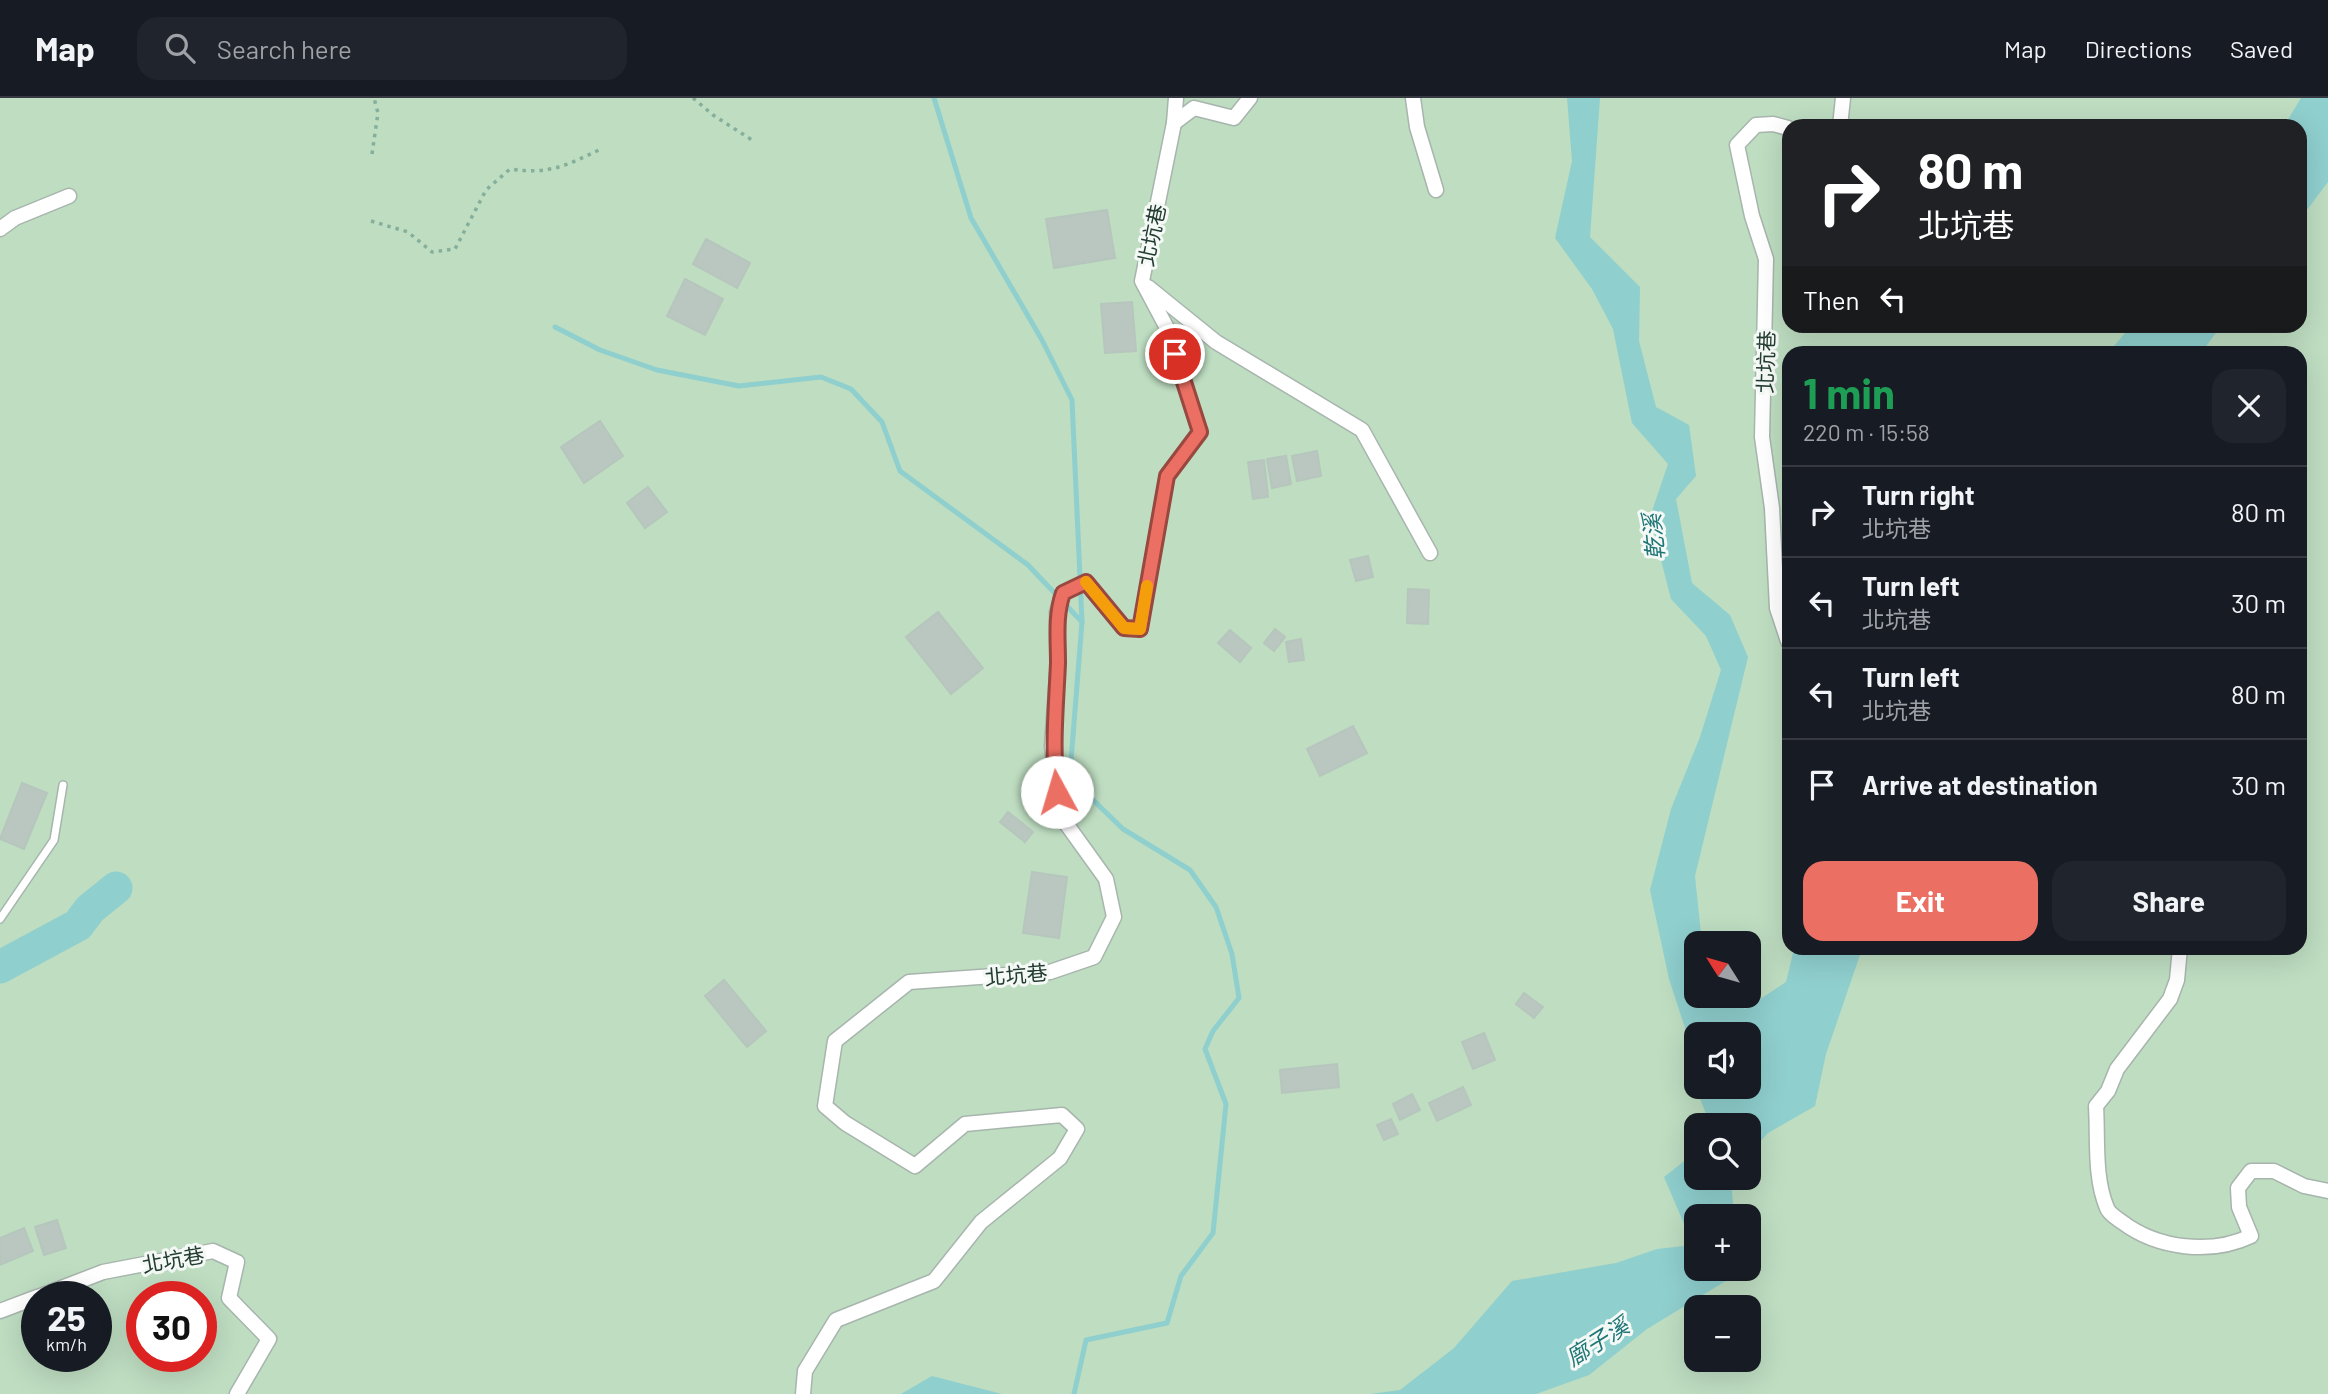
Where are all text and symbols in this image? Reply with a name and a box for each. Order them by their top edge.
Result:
search box [137,17,627,80]
text: Map [35,28,95,68]
icon: search [161,29,199,67]
text: Search here [217,33,352,64]
text: Map [2004,34,2047,63]
text: Directions [2085,34,2192,63]
text: Saved [2230,34,2293,63]
text: 80 m [1918,140,2023,199]
icon: right [1803,147,1894,238]
street label: 北坑巷 [1132,202,1170,268]
text: 北坑巷 [1918,205,2014,243]
icon: left [1874,280,1912,318]
text: Then [1803,284,1860,315]
pin [1145,324,1205,384]
street label: 北坑巷 [1751,330,1779,394]
icon: arrive [1156,335,1194,373]
text: 1 min [1803,367,1895,417]
button: close [2212,369,2286,443]
text: 220 m · 15:58 [1803,418,1930,446]
text: Turn right [1862,479,1975,510]
icon: right [1803,493,1841,531]
text: 80 m [2231,496,2286,527]
water label: 乾溪 [1636,510,1669,561]
text: 北坑巷 [1862,514,1931,542]
text: Turn left [1862,570,1960,601]
icon: left [1803,584,1841,622]
text: 30 m [2231,587,2286,618]
text: 北坑巷 [1862,605,1931,633]
text: Turn left [1862,661,1960,692]
icon: left [1803,675,1841,713]
text: 80 m [2231,678,2286,709]
text: 北坑巷 [1862,696,1931,724]
position arrow [1020,755,1094,829]
icon: arrive [1803,766,1841,804]
text: Arrive at destination [1862,769,2098,800]
text: 30 m [2231,769,2286,800]
button: Exit [1803,861,2038,941]
button: Share [2052,861,2286,941]
north arrow [1684,931,1760,1008]
map controls [1684,931,1761,1372]
street label: 北坑巷 [984,959,1048,989]
button: sound [1684,1022,1761,1099]
button: search [1684,1113,1761,1190]
button: + [1684,1204,1761,1281]
street label: 北坑巷 [140,1241,206,1277]
speed limit sign: 30 [126,1281,217,1372]
button: − [1684,1295,1761,1372]
text: 25 [47,1296,86,1338]
water label: 廍子溪 [1560,1309,1636,1371]
text: km/h [46,1333,87,1355]

